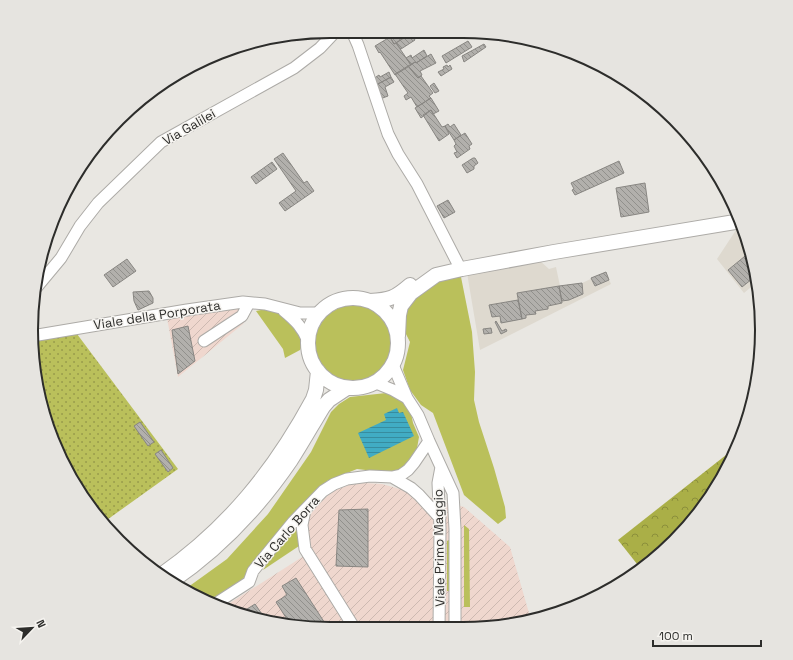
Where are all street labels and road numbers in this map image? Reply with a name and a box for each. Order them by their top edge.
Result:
street label: Via Galilei [159,105,219,149]
street label: Viale della Porporata [92,296,222,333]
street label: Viale Primo Maggio [429,489,449,607]
street label: Via Carlo Borra [251,492,324,572]

